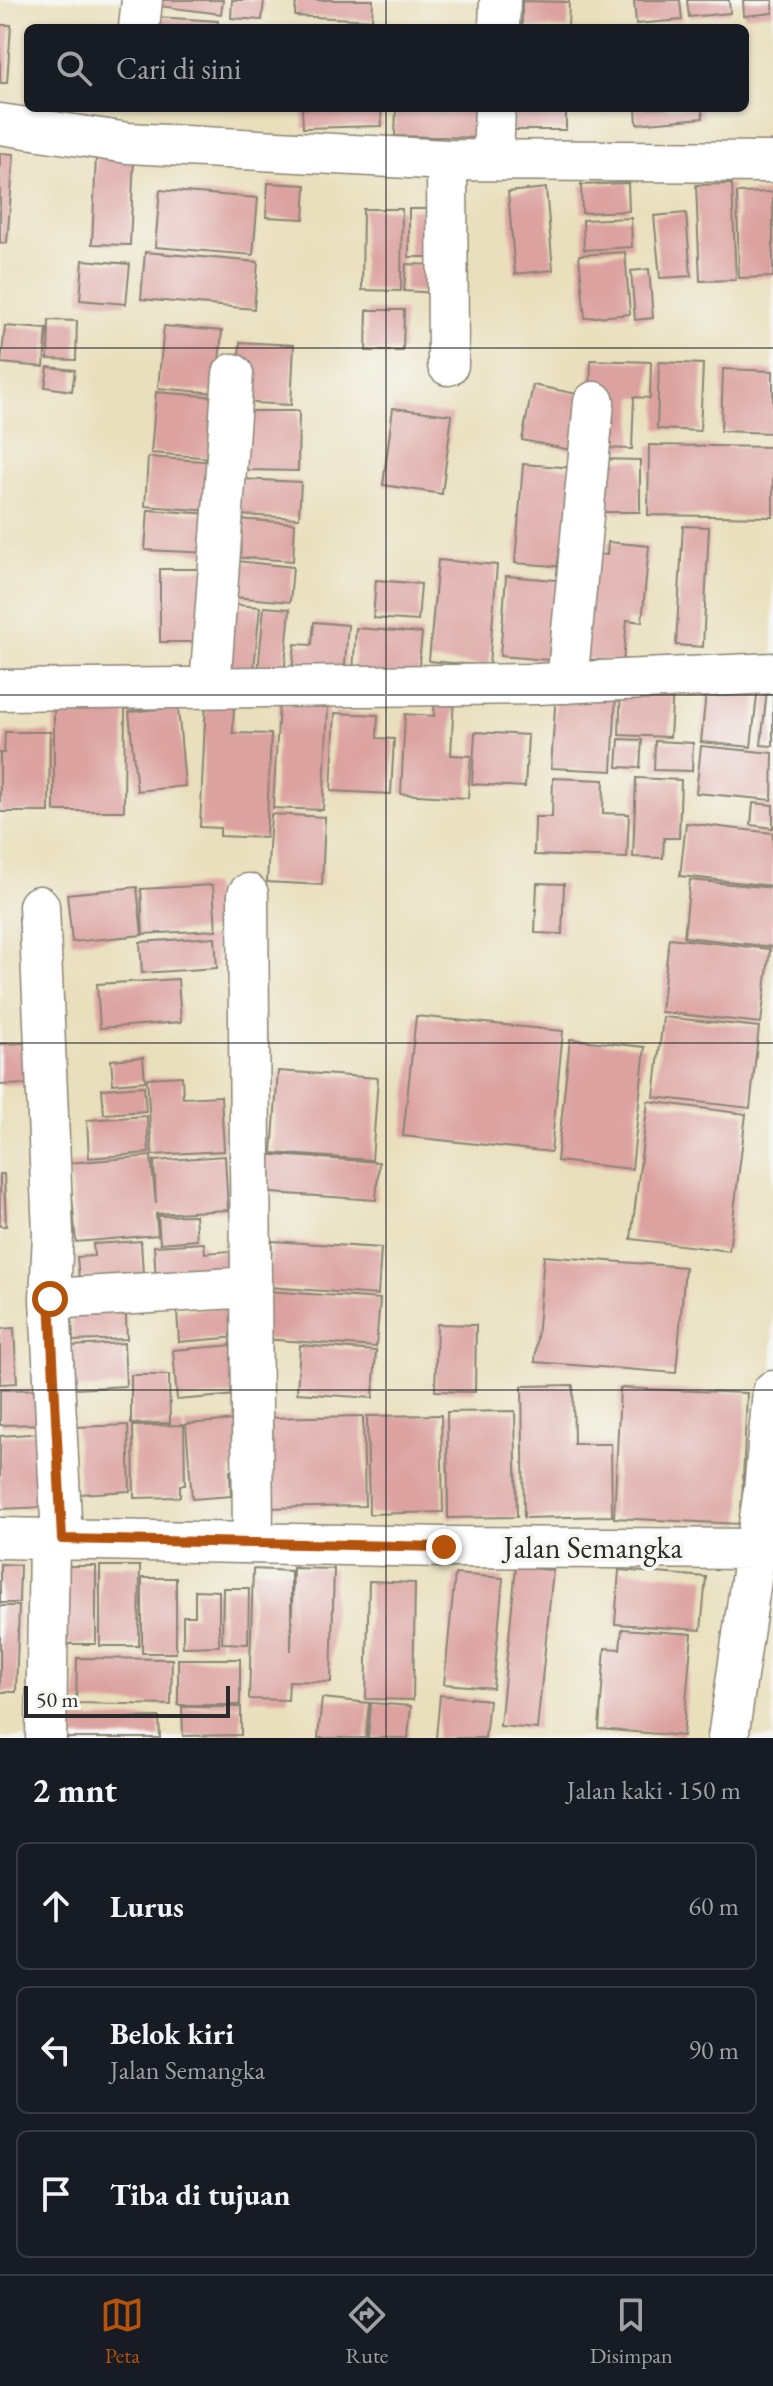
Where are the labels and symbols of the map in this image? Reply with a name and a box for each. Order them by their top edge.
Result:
route start [32,1281,68,1317]
street label: Jalan Semangka [500,1528,683,1567]
route end [426,1529,462,1565]
scale bar [24,1682,230,1718]

